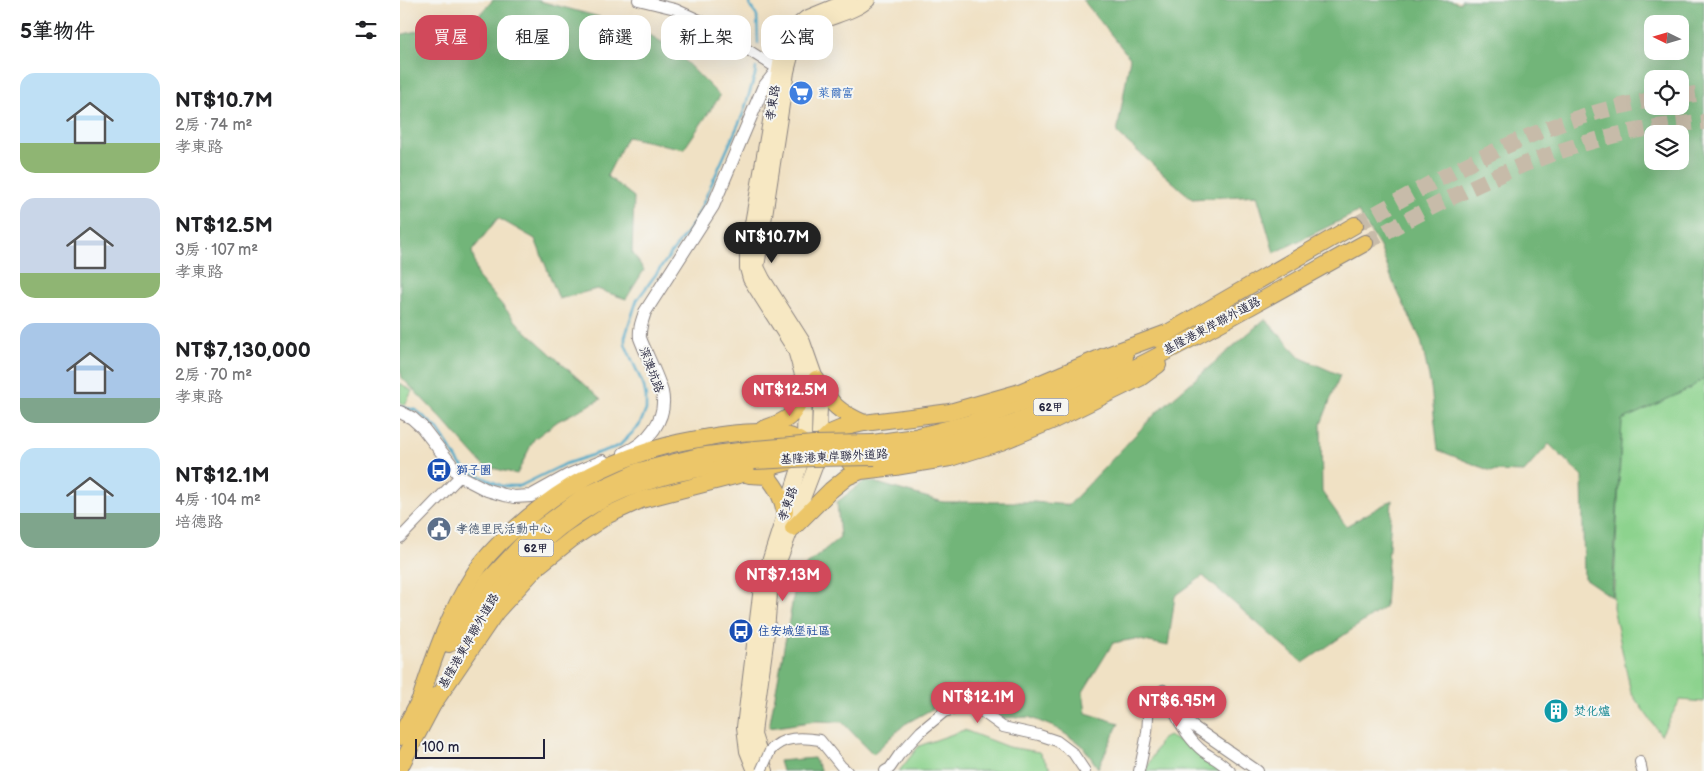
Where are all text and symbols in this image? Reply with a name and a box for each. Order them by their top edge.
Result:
chip: 買屋 [415,15,487,60]
chip: 租屋 [497,15,569,60]
chip: 篩選 [579,15,651,60]
chip: 新上架 [661,15,751,60]
chip: 公寓 [761,15,833,60]
north arrow [1644,15,1689,60]
map controls [1644,15,1689,170]
icon: filters [352,16,380,44]
text: 5筆物件 [20,19,95,44]
button: locate [1644,70,1689,115]
supermarket icon: 萊爾富 [788,80,814,106]
street label: 孝東路 [763,84,783,122]
place label: 萊爾富 [818,86,854,101]
text: NT$10.7M [175,88,273,113]
icon: home [60,93,120,153]
text: 2房 · 74 m² [175,116,253,135]
button: layers [1644,125,1689,170]
text: 孝東路 [175,138,223,157]
text: NT$12.5M [175,213,273,238]
icon: home [60,218,120,278]
pin: NT$10.7M [720,222,824,264]
text: NT$10.7M [735,228,809,247]
text: 3房 · 107 m² [175,241,258,260]
text: 孝東路 [175,263,223,282]
street label: 基隆港東岸聯外道路 [1161,294,1263,358]
text: NT$7,130,000 [175,338,311,363]
icon: home [60,343,120,403]
street label: 深澳坑路 [635,345,667,395]
text: 2房 · 70 m² [175,366,252,385]
pin: NT$12.5M [738,374,842,417]
text: NT$12.5M [753,381,827,400]
text: 孝東路 [175,388,223,407]
road number: 62甲 [1034,398,1068,416]
street label: 基隆港東岸聯外道路 [780,447,888,467]
bus stop icon: 獅子園 [426,457,452,483]
text: NT$12.1M [175,463,270,488]
place label: 獅子園 [456,463,492,478]
icon: home [60,468,120,528]
street label: 孝東路 [775,485,801,523]
text: 4房 · 104 m² [175,491,261,510]
text: 培德路 [175,513,223,532]
public building icon: 孝德里民活動中心 [426,516,452,542]
place label: 孝德里民活動中心 [456,522,552,537]
road number: 62甲 [518,540,554,556]
pin: NT$7.13M [731,560,835,602]
text: NT$7.13M [746,566,820,585]
street label: 基隆港東岸聯外道路 [436,590,502,692]
bus stop icon: 住安城堡社區 [728,618,754,644]
place label: 住安城堡社區 [758,624,830,639]
pin: NT$12.1M [926,682,1030,724]
pin: NT$6.95M [1125,686,1229,728]
text: NT$12.1M [942,688,1014,707]
text: NT$6.95M [1138,692,1216,711]
building icon: 焚化爐 [1543,698,1569,724]
place label: 焚化爐 [1574,704,1610,719]
scale bar [415,736,545,759]
text: 100 m [422,739,459,756]

